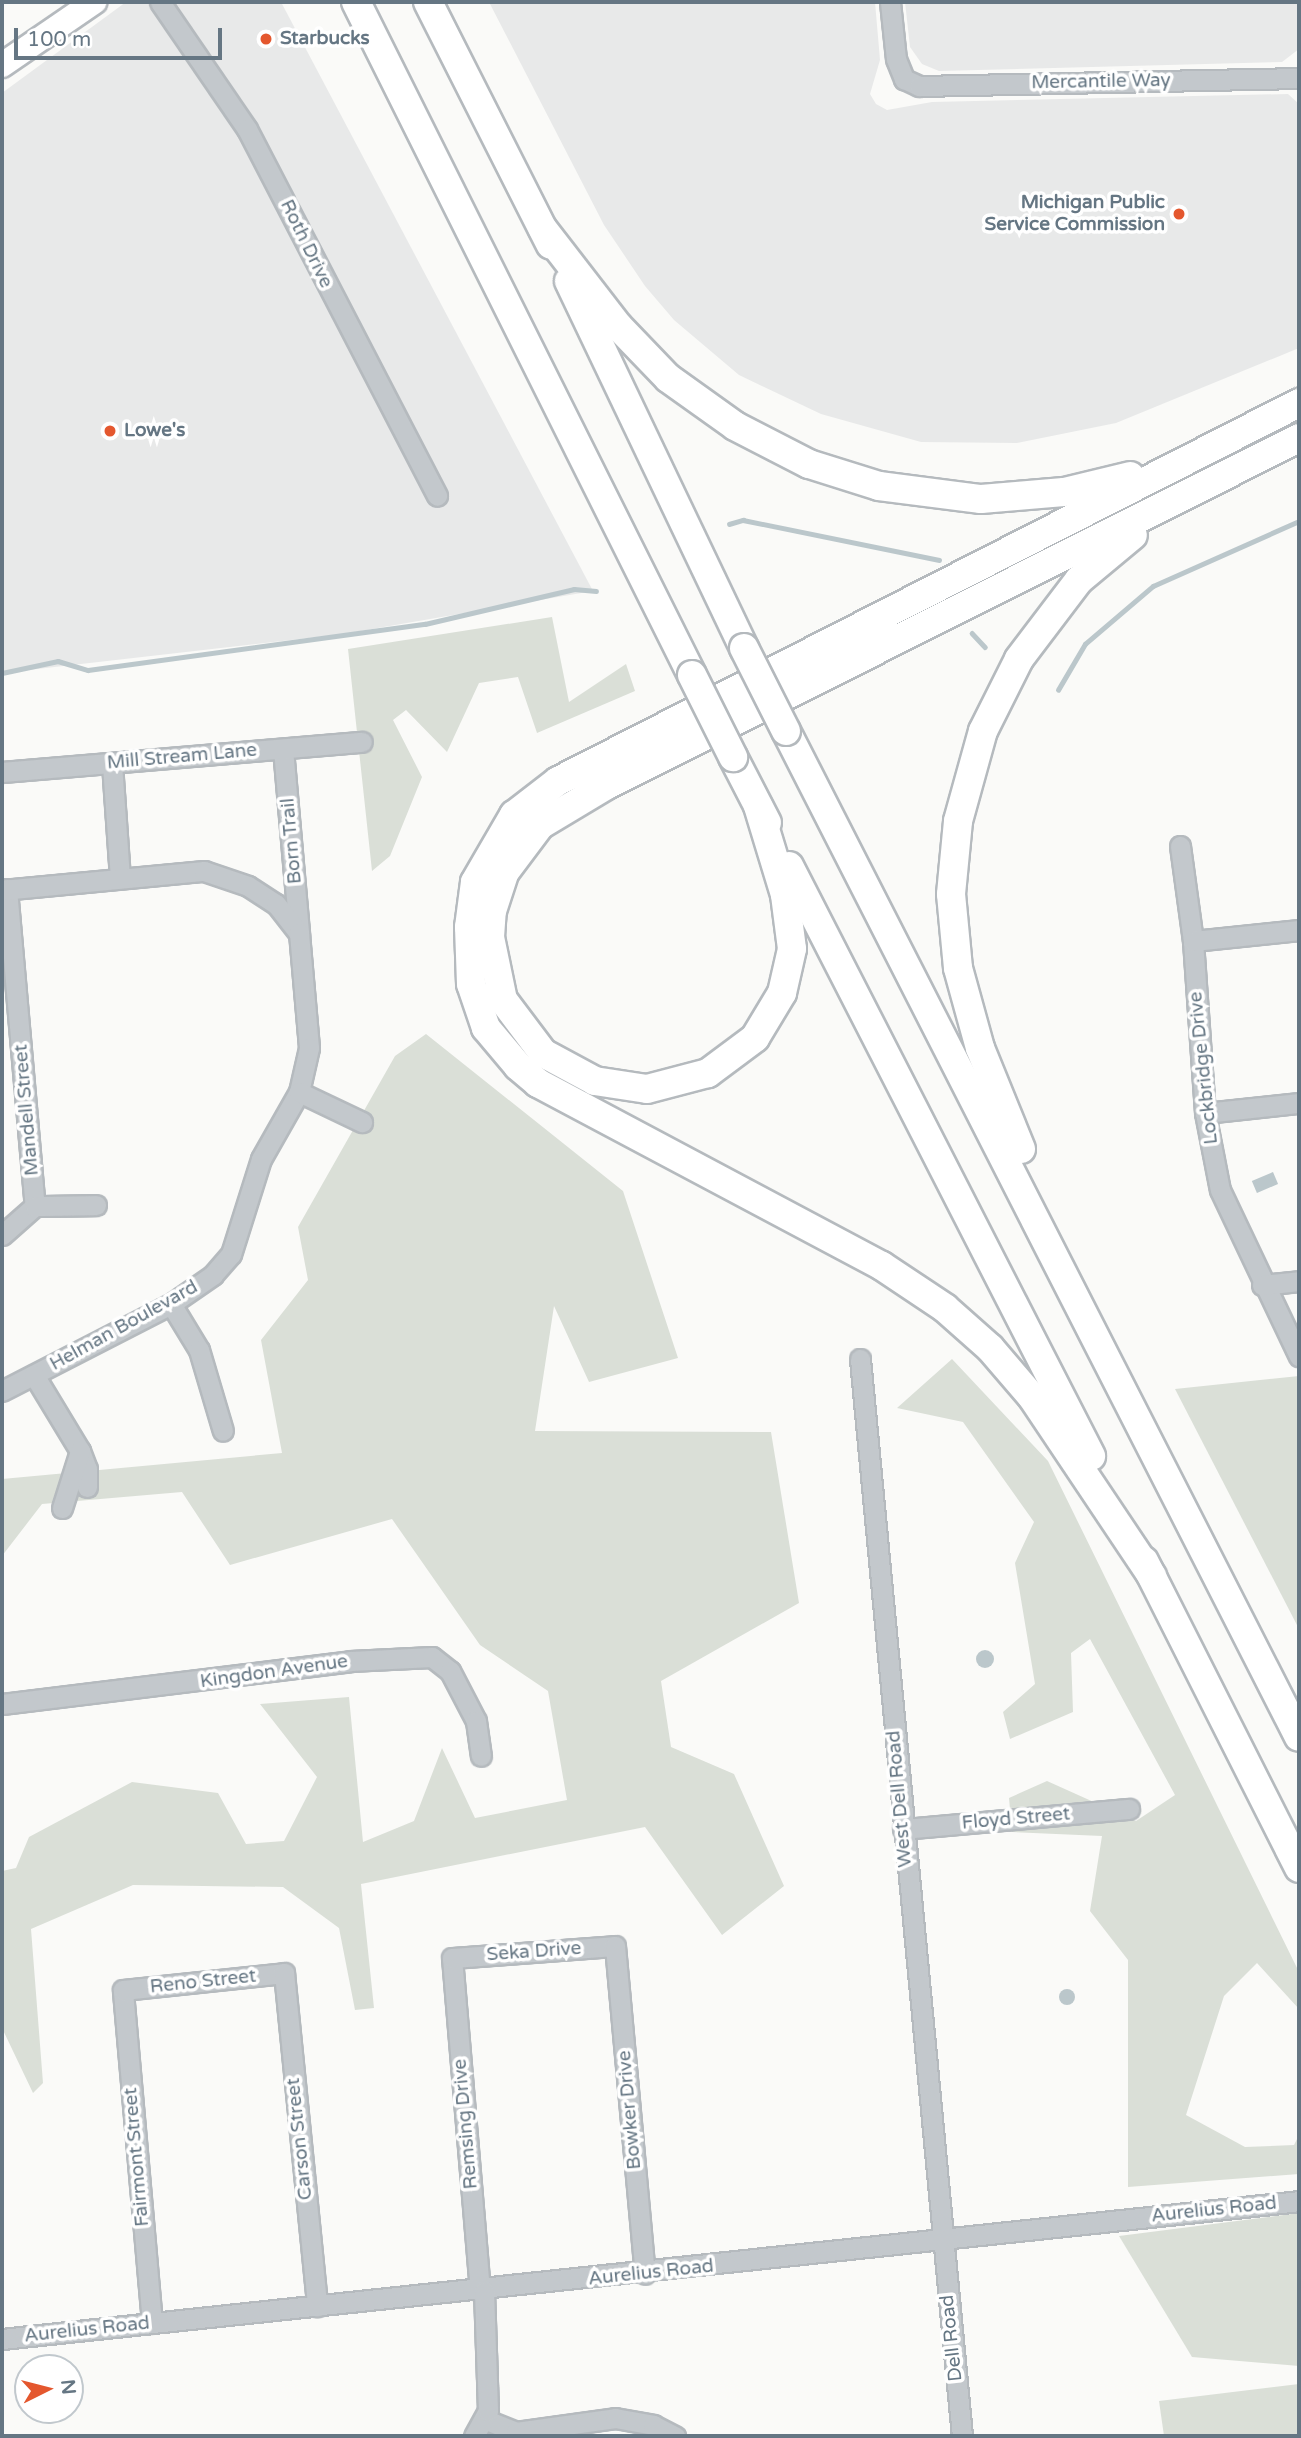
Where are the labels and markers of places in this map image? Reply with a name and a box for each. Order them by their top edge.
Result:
place label: Starbucks [280,28,370,50]
marker: Starbucks [258,31,274,47]
place label: Michigan Public Service Commission [985,192,1165,236]
marker: Michigan Public Service Commission [1171,206,1187,222]
place label: Lowe's [124,420,185,442]
marker: Lowe's [102,423,118,439]

